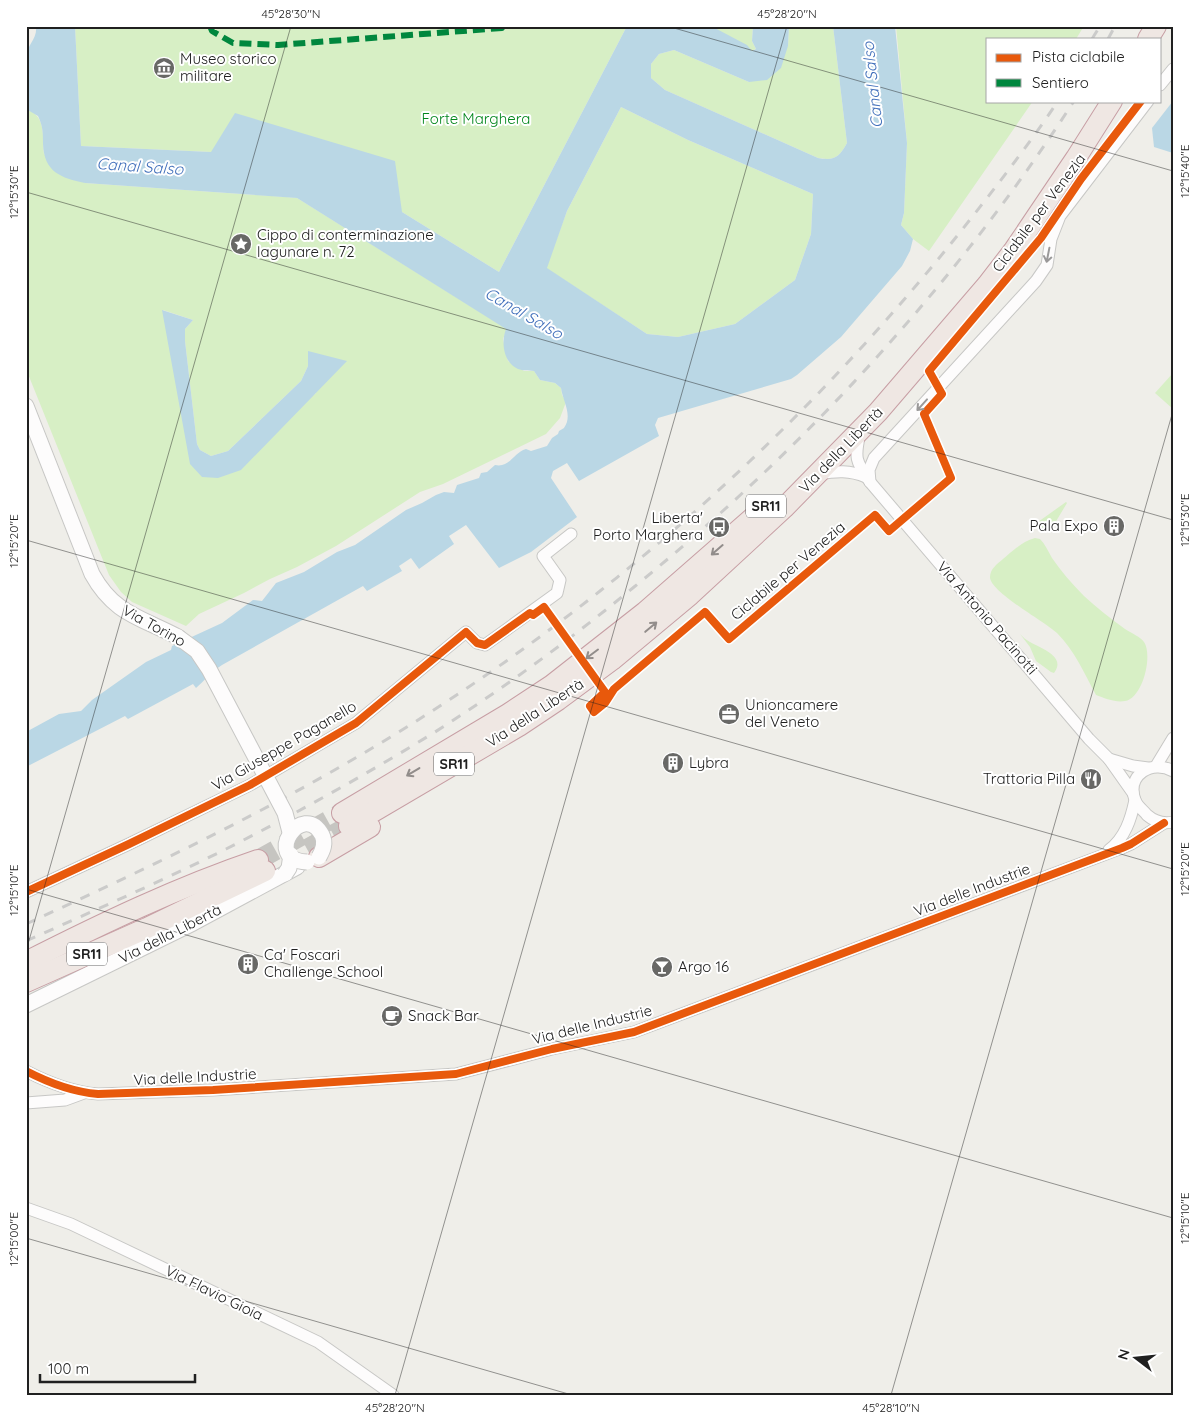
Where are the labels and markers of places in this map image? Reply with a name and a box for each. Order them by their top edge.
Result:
place label: Museo storico militare [180,49,277,85]
museum icon: Museo storico militare [152,56,176,80]
place label: Cippo di conterminazione lagunare n. 72 [257,225,434,261]
place icon: Cippo di conterminazione lagunare n. 72 [229,232,253,256]
place label: Liberta' Porto Marghera [593,508,703,544]
building icon: Pala Expo [1102,514,1126,538]
bus stop icon: Liberta' Porto Marghera [707,515,731,539]
place label: Pala Expo [1029,516,1098,535]
place label: Unioncamere del Veneto [745,695,838,731]
office icon: Unioncamere del Veneto [717,702,741,726]
building icon: Lybra [661,751,685,775]
place label: Lybra [689,753,729,772]
restaurant icon: Trattoria Pilla [1079,767,1103,791]
place label: Trattoria Pilla [983,769,1075,788]
place label: Ca' Foscari Challenge School [264,945,383,981]
building icon: Ca' Foscari Challenge School [236,952,260,976]
bar icon: Argo 16 [650,955,674,979]
place label: Argo 16 [678,957,729,976]
cafe icon: Snack Bar [380,1004,404,1028]
place label: Snack Bar [408,1006,479,1025]

